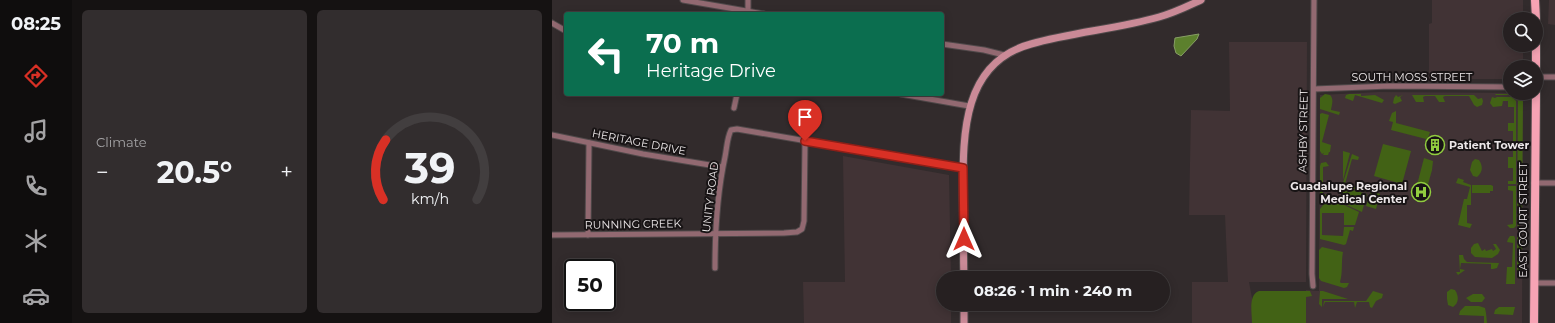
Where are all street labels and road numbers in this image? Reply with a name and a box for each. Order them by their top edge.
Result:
street label: SOUTH MOSS STREET [1352,70,1473,84]
street label: ASHBY STREET [1295,89,1311,173]
street label: HERITAGE DRIVE [591,126,687,158]
street label: UNITY ROAD [699,161,721,233]
street label: EAST COURT STREET [1516,162,1530,278]
street label: RUNNING CREEK [585,216,682,232]

